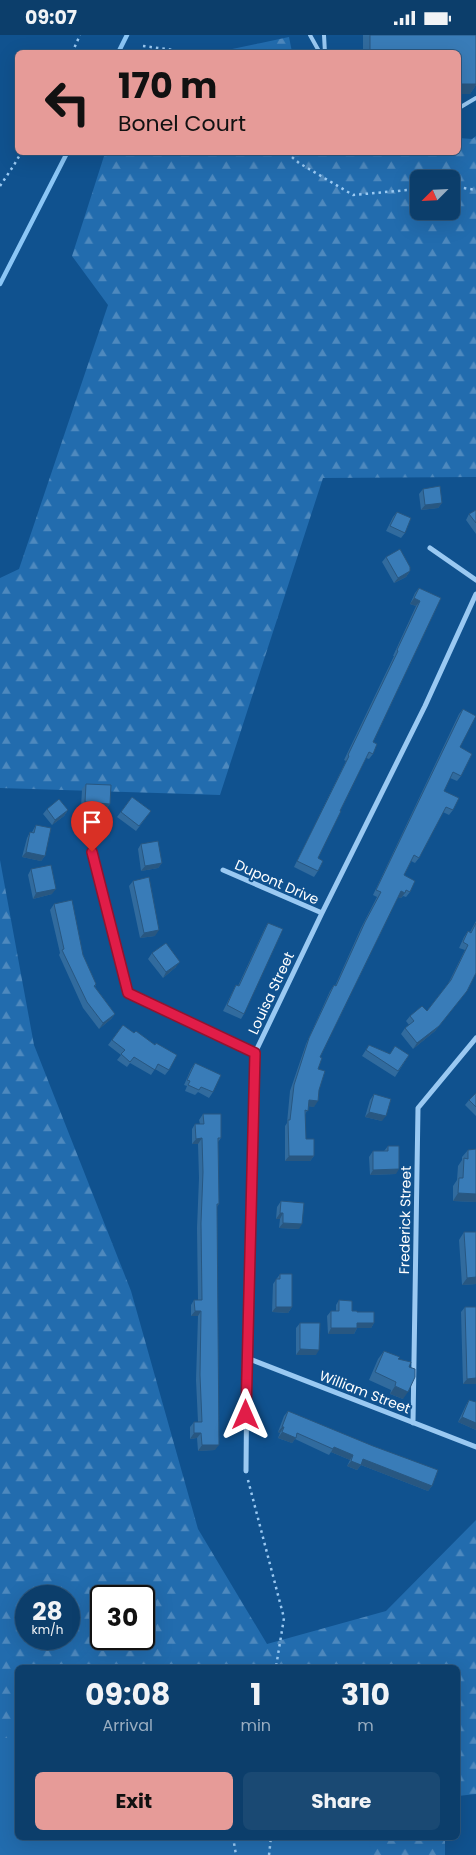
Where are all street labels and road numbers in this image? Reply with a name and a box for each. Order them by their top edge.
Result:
street label: Dupont Drive [232,855,323,910]
street label: Louisa Street [243,948,299,1038]
street label: Frederick Street [394,1166,416,1274]
street label: William Street [317,1365,413,1419]

